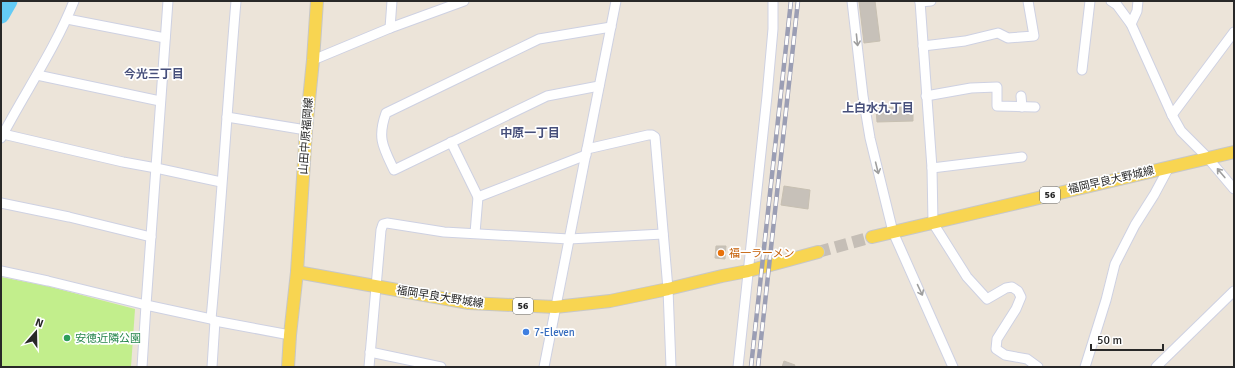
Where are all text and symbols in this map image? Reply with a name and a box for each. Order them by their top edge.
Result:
one-way arrow [853,33,861,46]
district label: 今光三丁目 [124,67,184,82]
street label: 山田中原福岡線 [297,97,315,175]
district label: 上白水九丁目 [842,101,914,116]
district label: 中原一丁目 [500,126,560,141]
one-way arrow [874,161,881,174]
street label: 福岡早良大野城線 [1067,164,1155,196]
one-way arrow [1216,168,1225,179]
road number: 56 [1040,187,1060,203]
place label: 福一ラーメン [729,247,795,260]
marker: 福一ラーメン [716,248,726,258]
street label: 福岡早良大野城線 [396,284,484,310]
one-way arrow [916,284,924,296]
road number: 56 [513,298,533,314]
north arrow [16,312,56,352]
text: N [33,316,45,330]
place label: 7-Eleven [534,326,575,339]
scale bar [1091,326,1163,352]
marker: 7-Eleven [521,327,531,337]
place label: 安徳近隣公園 [75,332,141,345]
marker: 安徳近隣公園 [62,333,72,343]
text: 50 m [1097,333,1122,348]

